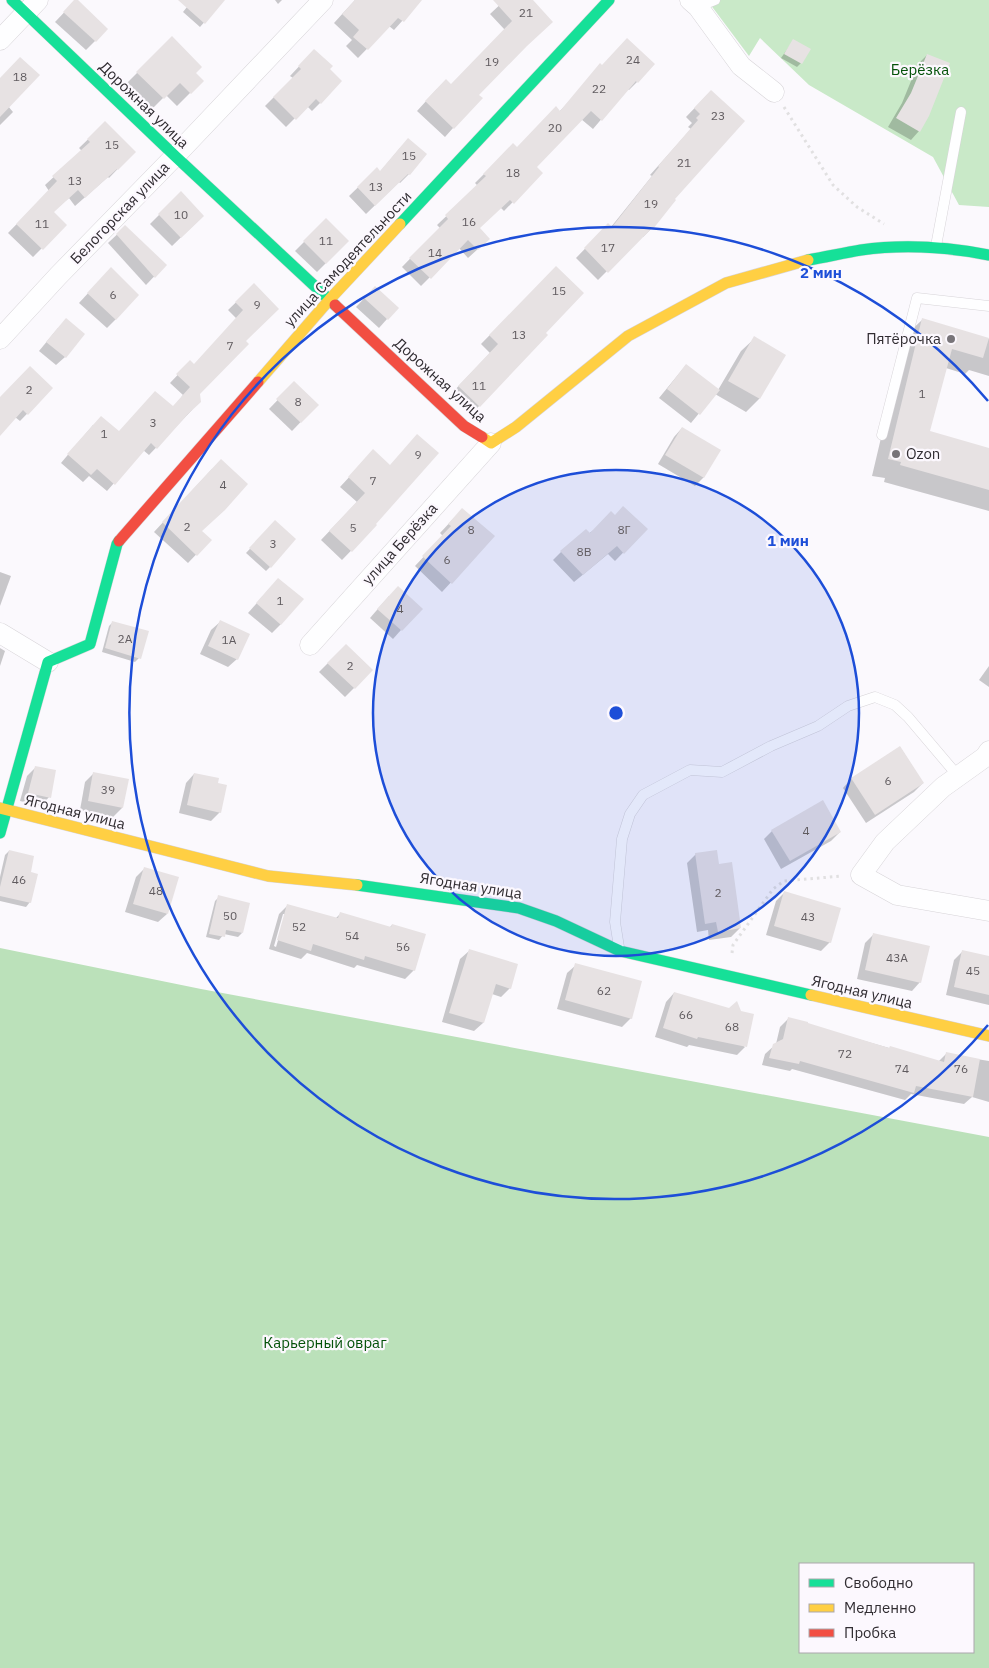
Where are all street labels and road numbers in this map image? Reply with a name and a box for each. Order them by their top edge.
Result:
street label: Дорожная улица [95,57,193,152]
street label: Белогорская улица [66,158,173,268]
street label: улица Самодеятельности [280,187,415,330]
street label: Дорожная улица [390,333,490,426]
street label: улица Берёзка [358,499,441,588]
street label: Ягодная улица [23,790,127,833]
street label: Ягодная улица [419,868,523,903]
street label: Ягодная улица [810,971,914,1012]

